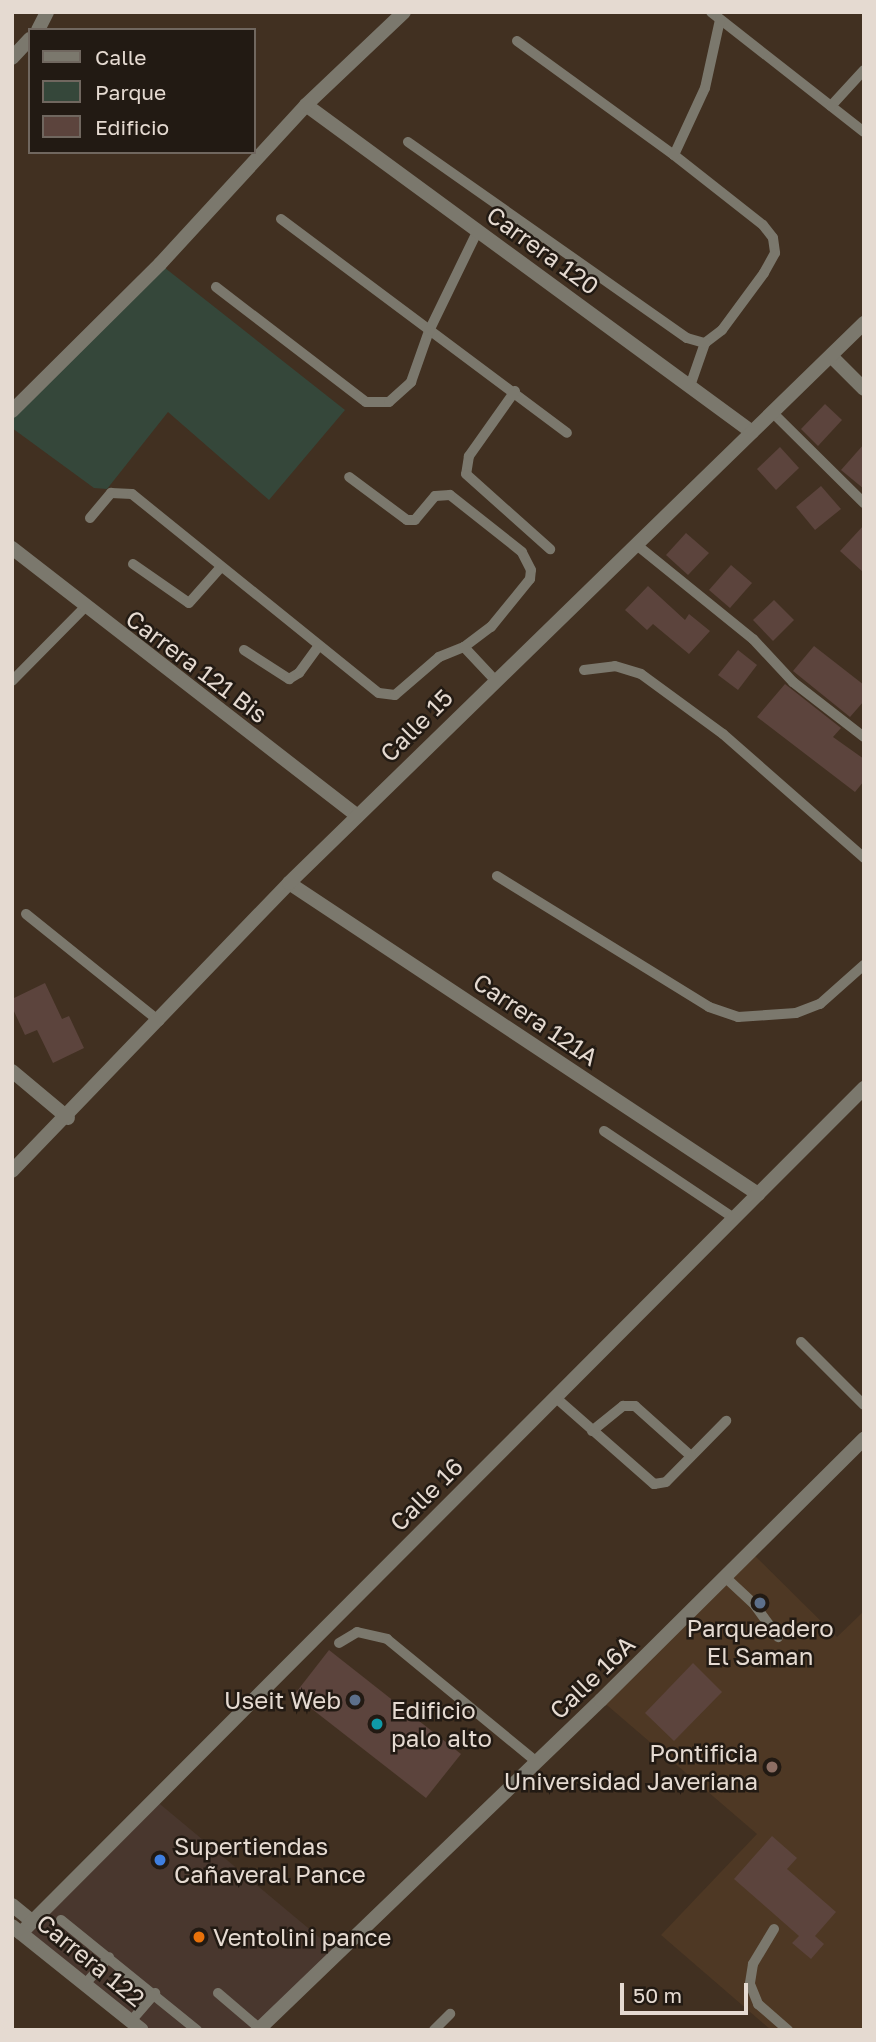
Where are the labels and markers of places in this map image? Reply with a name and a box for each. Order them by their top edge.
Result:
marker: Parqueadero El Saman [752,1595,768,1611]
place label: Parqueadero El Saman [686,1614,834,1670]
place label: Useit Web [224,1686,341,1714]
marker: Useit Web [347,1692,363,1708]
place label: Edificio palo alto [391,1696,492,1752]
marker: Edificio palo alto [369,1716,385,1732]
place label: Pontificia Universidad Javeriana [504,1739,758,1795]
marker: Pontificia Universidad Javeriana [764,1759,780,1775]
place label: Supertiendas Cañaveral Pance [174,1832,366,1888]
marker: Supertiendas Cañaveral Pance [152,1852,168,1868]
place label: Ventolini pance [213,1923,391,1951]
marker: Ventolini pance [191,1929,207,1945]

